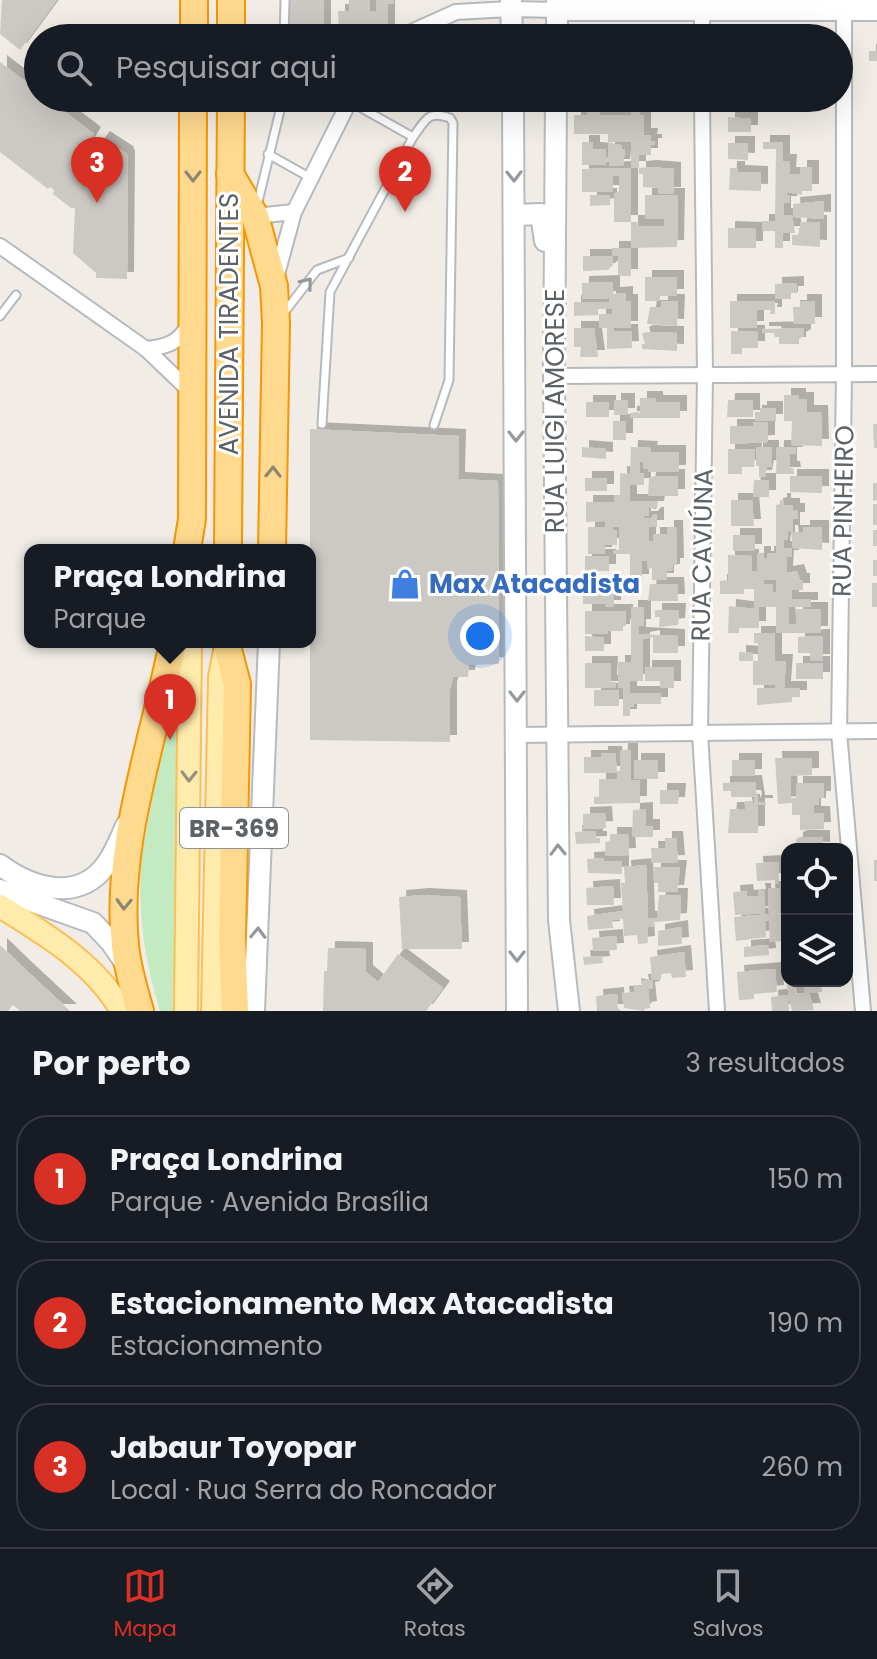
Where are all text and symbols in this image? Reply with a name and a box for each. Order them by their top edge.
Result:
search box [24,24,853,112]
icon: search [52,46,96,90]
text: Pesquisar aqui [116,46,337,89]
pin: 3 [71,137,123,203]
pin: 2 [379,146,431,212]
one-way arrow [184,170,202,183]
one-way arrow [506,170,523,183]
street label: AVENIDA TIRADENTES [211,193,247,455]
one-way arrow [297,278,312,292]
street label: RUA LUIGI AMORESE [537,289,573,533]
street label: RUA PINHEIRO [824,425,862,597]
one-way arrow [507,430,525,443]
one-way arrow [265,465,282,478]
street label: RUA CAVIÚNA [682,468,722,642]
popup [24,544,316,648]
text: Praça Londrina [53,555,287,598]
place label: Max Atacadista [429,566,640,602]
shop icon: Max Atacadista [388,567,422,601]
text: Parque [53,601,146,637]
your location [460,616,500,656]
pin: 1 [144,674,196,740]
one-way arrow [508,690,526,703]
one-way arrow [180,770,198,783]
road number: BR-369 [180,808,288,848]
one-way arrow [549,843,567,856]
map controls [781,843,853,987]
button: locate [781,843,853,915]
one-way arrow [116,898,133,911]
button: layers [781,915,853,987]
one-way arrow [249,926,266,939]
one-way arrow [508,950,526,963]
text: Por perto [32,1039,191,1087]
text: 3 resultados [685,1045,845,1081]
text: Praça Londrina [110,1138,343,1181]
text: 1 [55,1161,65,1197]
text: 150 m [768,1161,843,1197]
text: Parque · Avenida Brasília [110,1184,429,1220]
text: Estacionamento Max Atacadista [110,1282,614,1325]
text: 2 [53,1305,67,1341]
text: 190 m [768,1305,843,1341]
text: Estacionamento [110,1328,323,1364]
text: Jabaur Toyopar [110,1426,356,1469]
text: 3 [52,1449,68,1485]
text: 260 m [761,1449,843,1485]
text: Local · Rua Serra do Roncador [110,1472,497,1508]
tab: Mapa [113,1564,177,1645]
tab: Rotas [404,1564,466,1645]
tab: Salvos [692,1564,764,1645]

